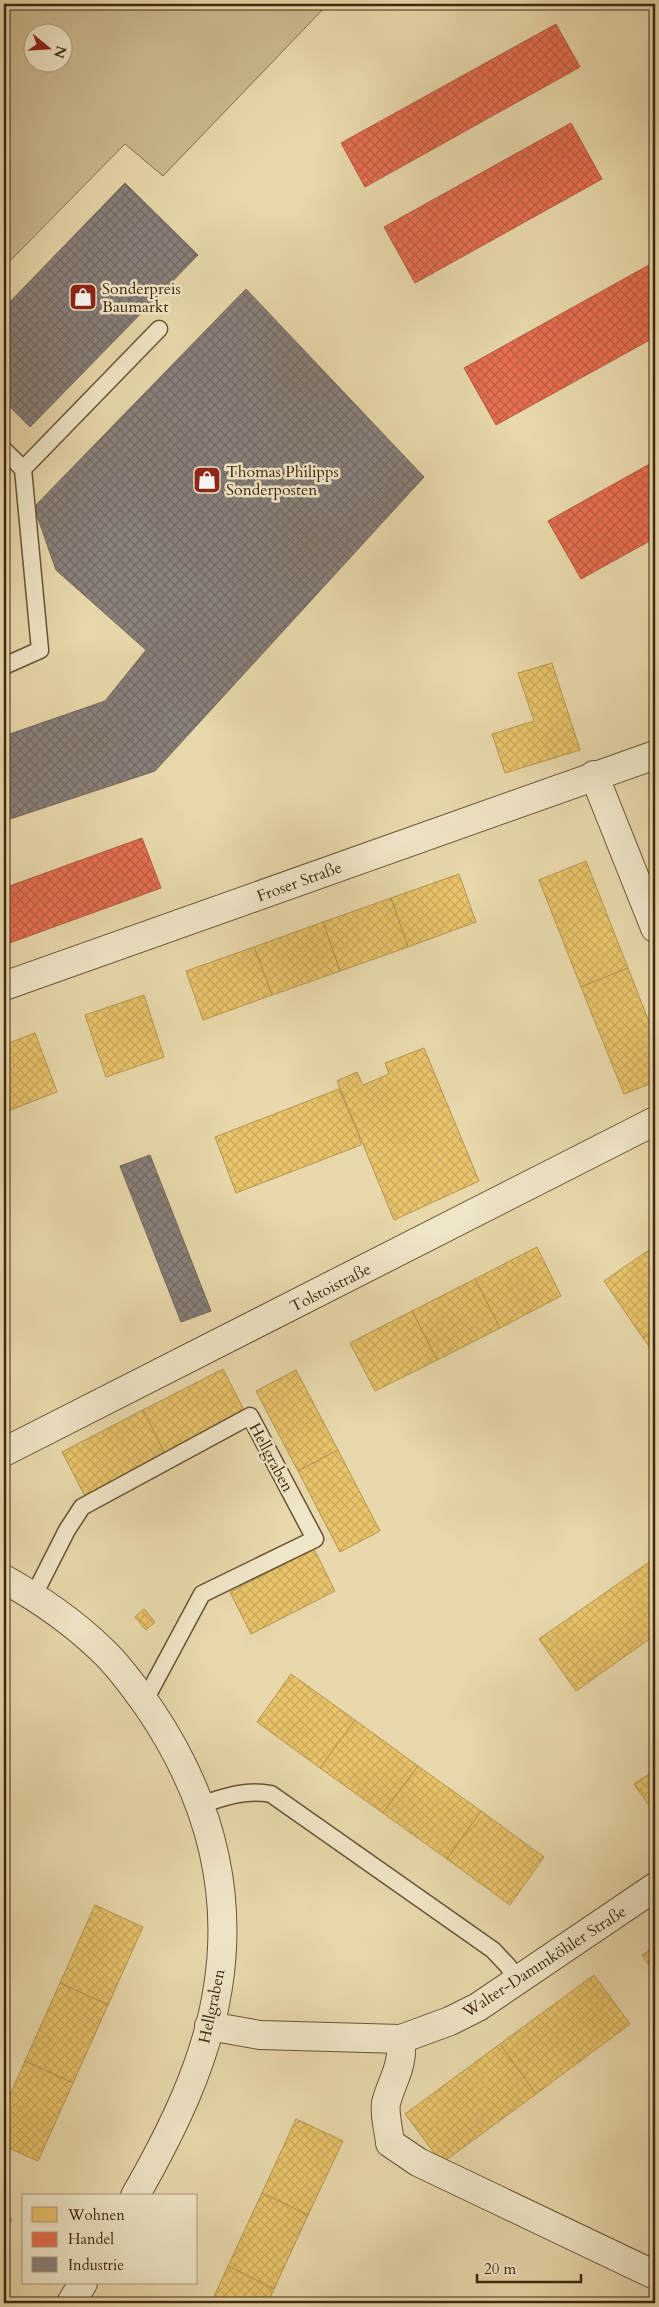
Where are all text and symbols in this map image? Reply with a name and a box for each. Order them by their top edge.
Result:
north arrow [22,22,72,72]
text: N [49,43,71,61]
place label: Sonderpreis Baumarkt [102,278,181,318]
shop icon: Sonderpreis Baumarkt [68,282,98,312]
place label: Thomas Philipps Sonderposten [226,461,339,501]
shop icon: Thomas Philipps Sonderposten [192,465,222,495]
street label: Froser Straße [254,856,345,907]
street label: Tolstoistraße [286,1258,375,1318]
street label: Hellgraben [244,1419,299,1496]
street label: Walter-Dammköhler Straße [458,1901,631,2024]
street label: Hellgraben [193,1967,231,2045]
legend [22,2194,198,2284]
text: Wohnen [67,2205,125,2225]
text: Handel [68,2229,114,2249]
scale bar [477,2252,580,2284]
text: Industrie [68,2255,124,2275]
text: 20 m [484,2259,516,2279]

